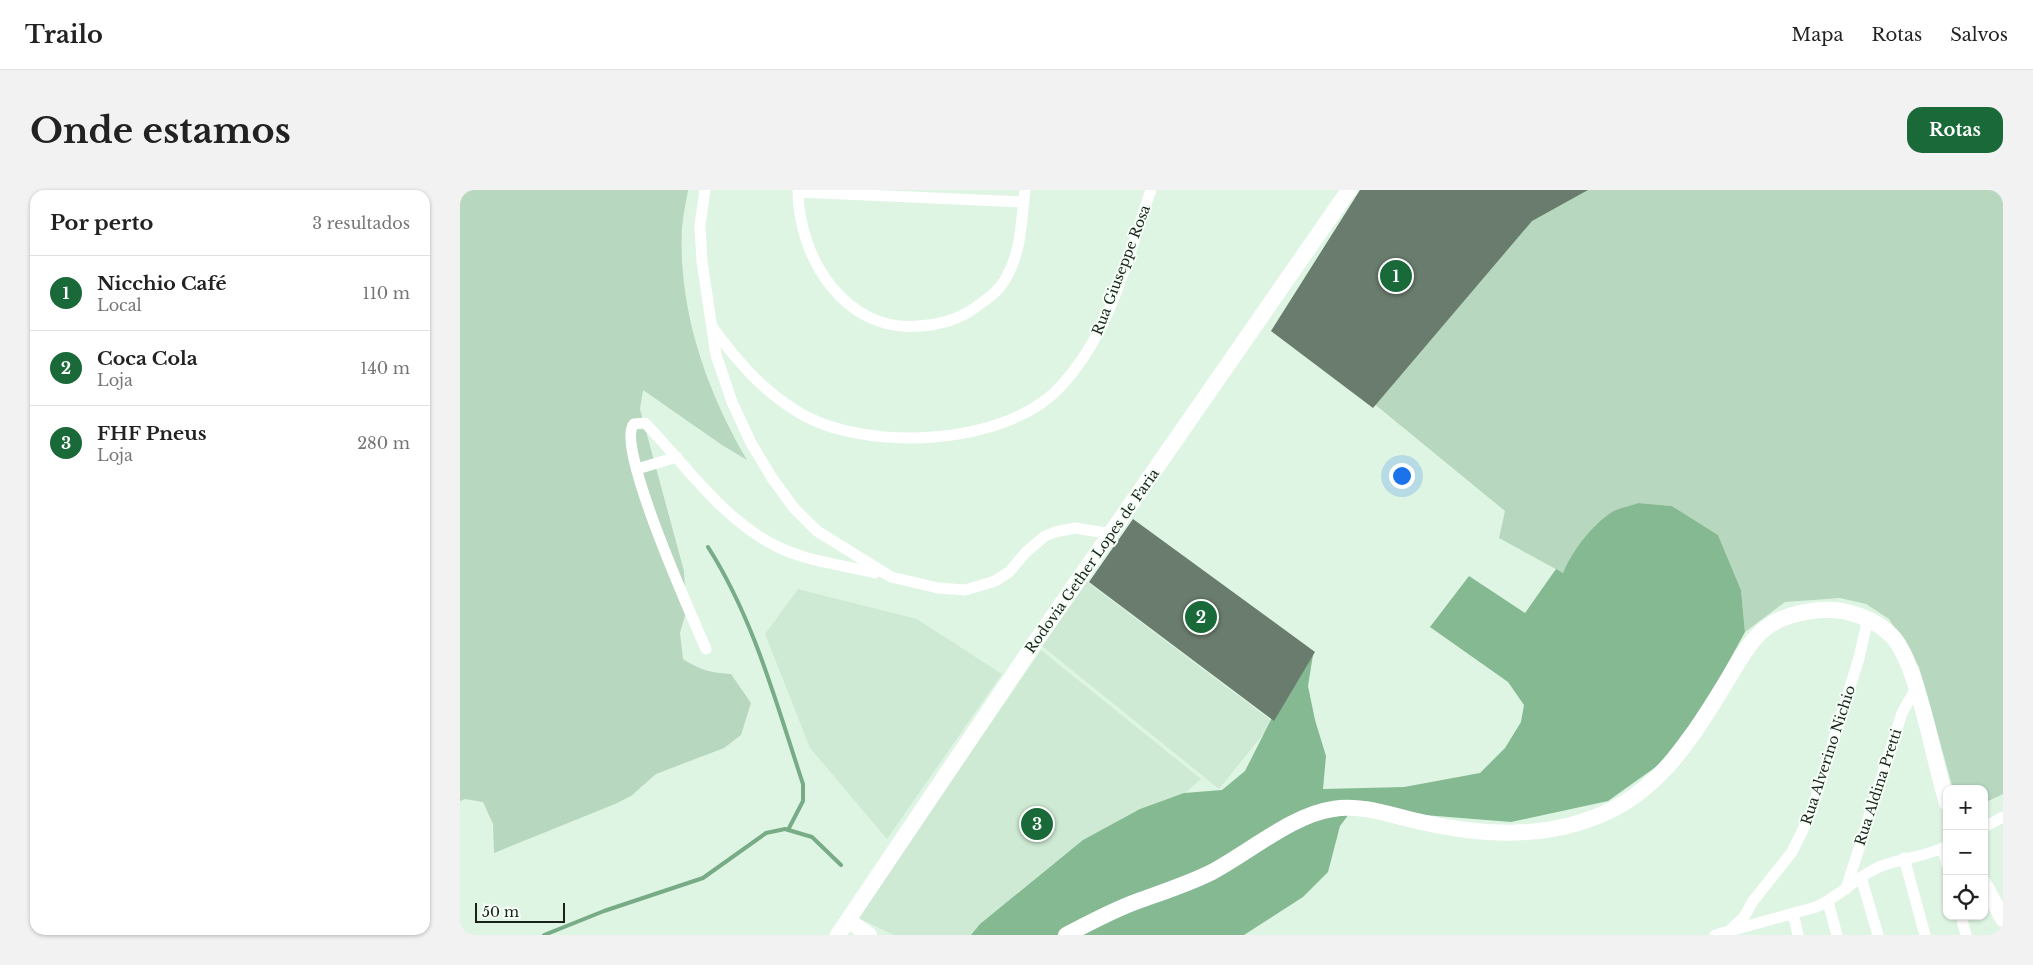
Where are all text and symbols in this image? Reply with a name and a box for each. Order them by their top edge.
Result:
text: Trailo [25,20,103,49]
text: Mapa [1792,24,1843,46]
text: Rotas [1871,24,1922,46]
text: Salvos [1950,24,2008,46]
button: Rotas [1907,107,2003,153]
text: Onde estamos [30,109,291,152]
street label: Rua Giuseppe Rosa [1088,202,1154,338]
text: Por perto [50,210,153,236]
text: 3 resultados [312,213,410,233]
pin: 1 [1380,257,1412,295]
text: Nicchio Café [97,272,227,295]
text: 1 [63,283,69,303]
text: 110 m [363,283,410,303]
text: Local [97,295,142,315]
text: Coca Cola [97,347,198,370]
text: 2 [61,358,71,378]
text: 140 m [360,358,410,378]
text: Loja [97,370,133,390]
text: FHF Pneus [97,422,207,445]
text: 3 [61,433,71,453]
text: 280 m [357,433,410,453]
text: Loja [97,445,133,465]
your location [1389,463,1415,489]
street label: Rodovia Gether Lopes de Faria [1021,465,1163,657]
pin: 2 [1185,598,1217,636]
street label: Rua Alverino Nichio [1797,683,1859,827]
street label: Rua Aldina Pretti [1851,726,1905,848]
map controls [1943,785,1988,920]
button: + [1943,785,1988,830]
pin: 3 [1021,805,1053,843]
button: − [1943,830,1988,875]
button: locate [1943,875,1988,920]
scale bar [475,900,565,923]
text: 50 m [482,903,519,921]

